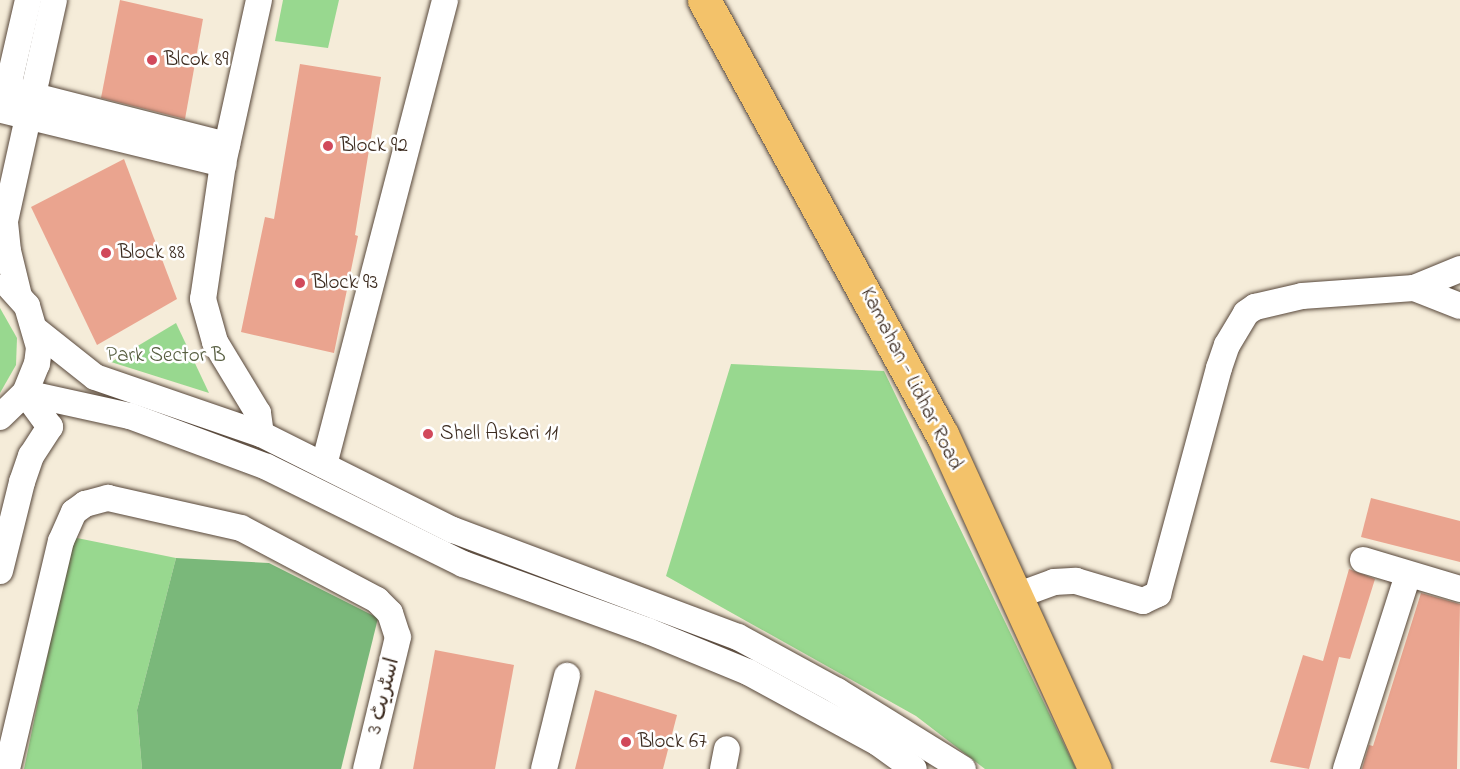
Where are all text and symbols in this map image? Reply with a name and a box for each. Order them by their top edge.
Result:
place label: Blcok 89 [164,47,229,73]
marker: Blcok 89 [145,53,159,67]
place label: Block 92 [340,133,408,159]
marker: Block 92 [321,139,335,153]
place label: Block 88 [118,240,185,266]
marker: Block 88 [99,246,113,260]
place label: Block 93 [312,270,378,296]
marker: Block 93 [293,276,307,290]
street label: Kamahan - Lidhar Road [854,284,968,474]
park label: Park Sector B [106,343,226,369]
place label: Shell Askari 11 [440,421,558,447]
marker: Shell Askari 11 [421,427,435,441]
street label: اسٹریٹ 3 [362,655,406,737]
place label: Block 67 [638,729,707,755]
marker: Block 67 [619,735,633,749]

